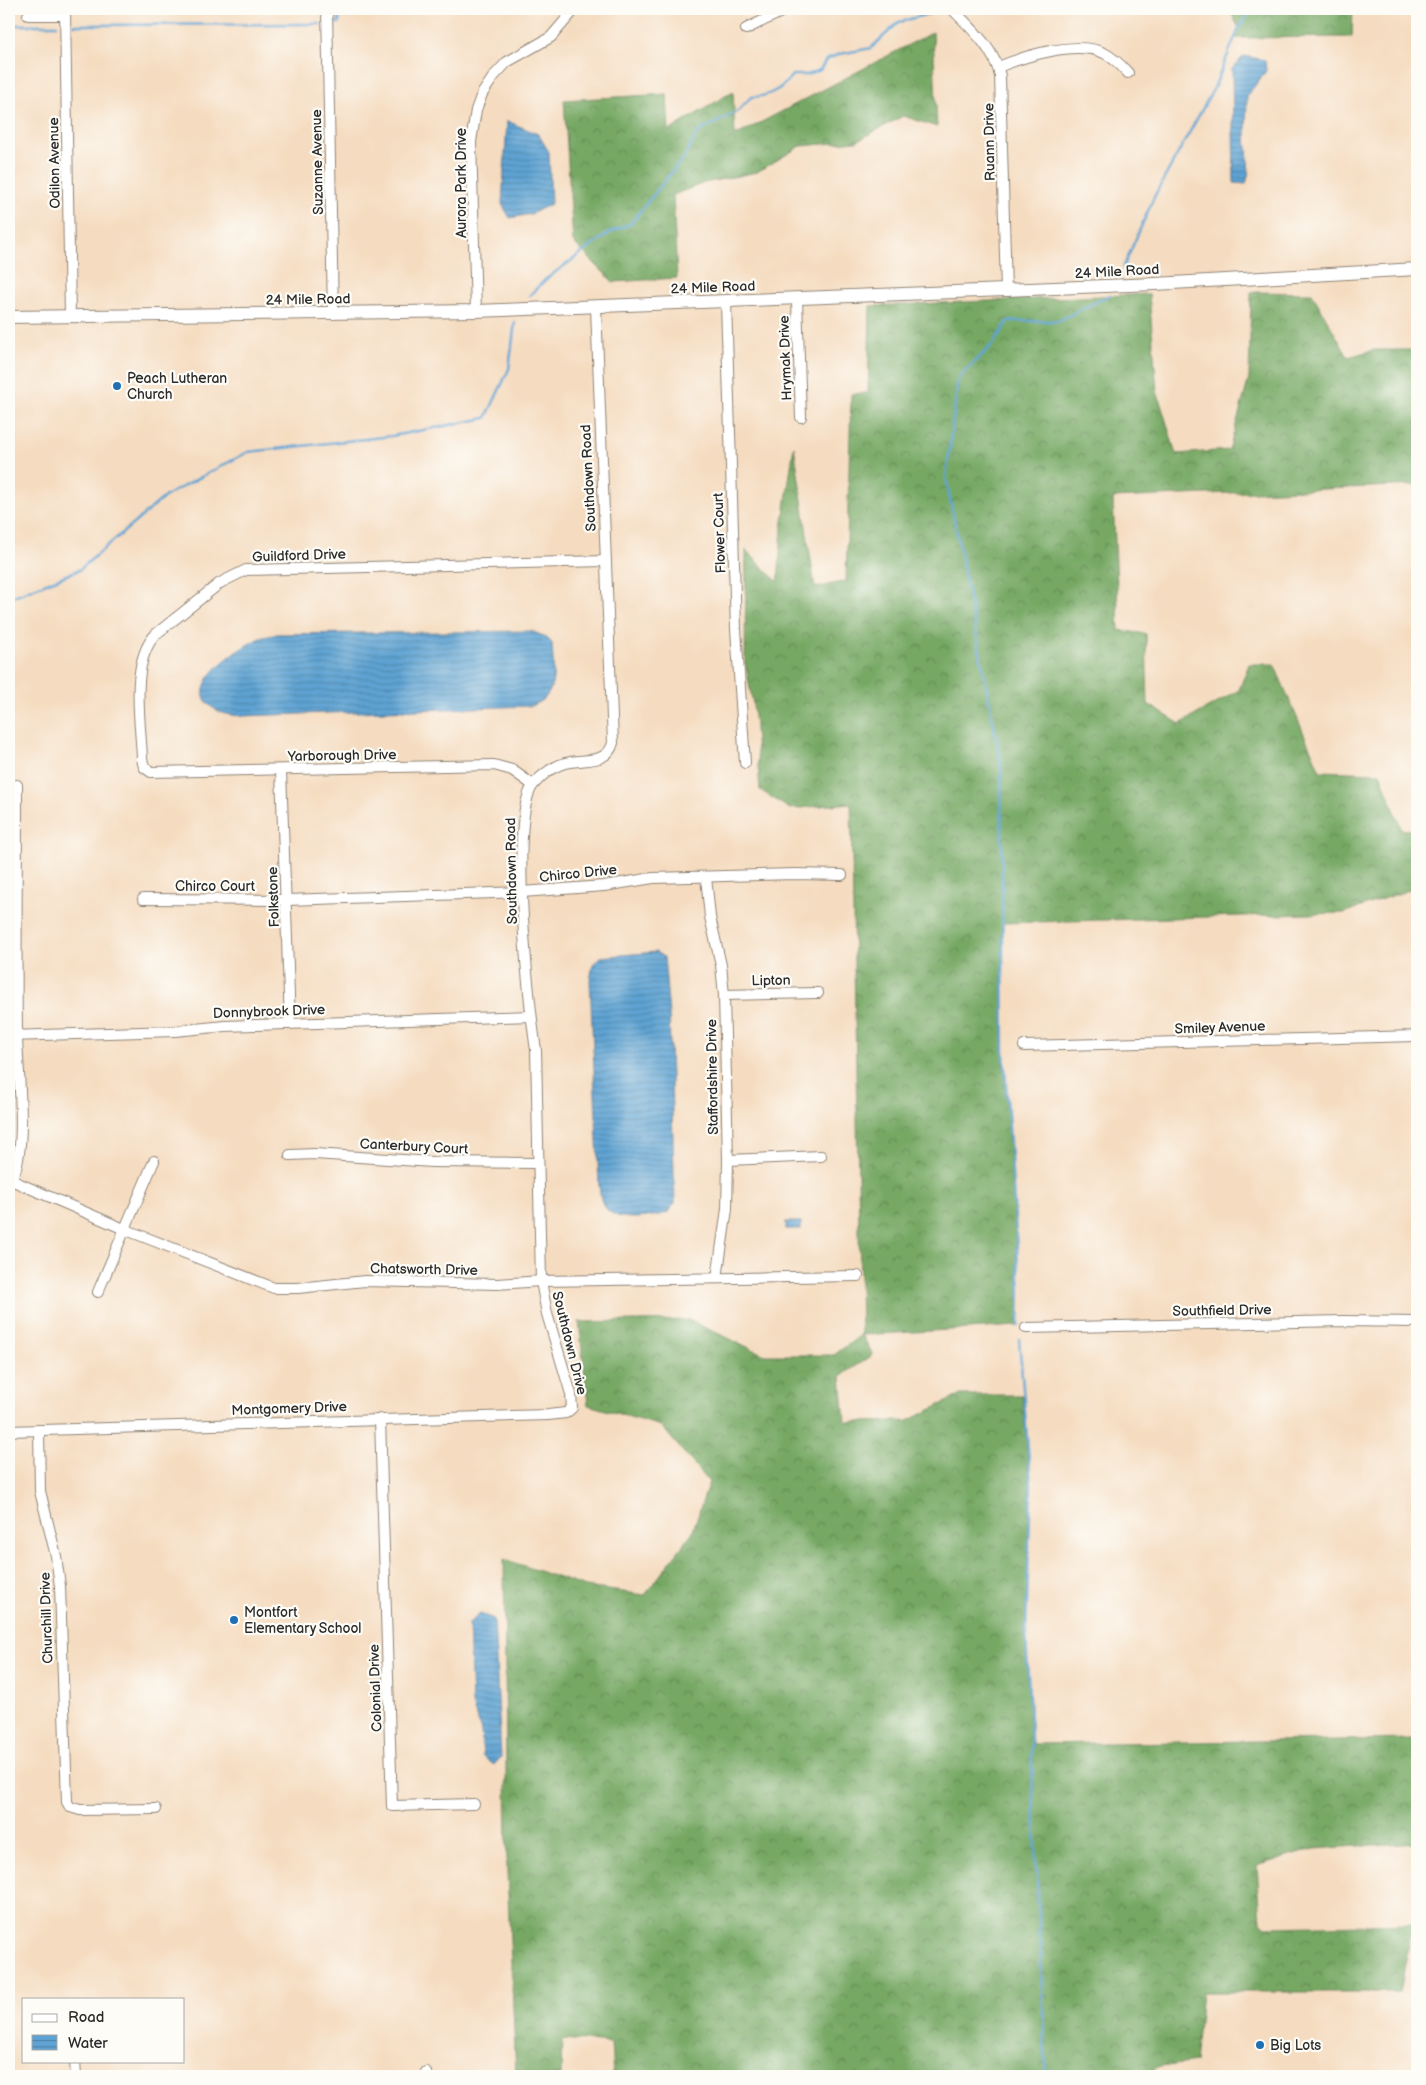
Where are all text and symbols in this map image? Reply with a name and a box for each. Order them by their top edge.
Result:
street label: Ruann Drive [980,103,999,181]
street label: Suzanne Avenue [308,109,327,215]
street label: Odilon Avenue [45,117,64,209]
street label: Aurora Park Drive [453,128,470,238]
street label: 24 Mile Road [1074,261,1160,282]
street label: 24 Mile Road [670,278,756,297]
street label: 24 Mile Road [266,290,350,309]
street label: Hrymak Drive [776,315,795,401]
place label: Peach Lutheran Church [127,370,227,403]
marker: Peach Lutheran Church [111,380,123,392]
street label: Southdown Road [577,424,600,532]
street label: Flower Court [710,492,729,574]
street label: Guildford Drive [252,545,346,566]
street label: Yarborough Drive [287,746,397,765]
street label: Southdown Road [502,817,521,925]
street label: Chirco Drive [538,861,618,886]
street label: Folkstone [264,866,283,928]
street label: Chirco Court [175,878,256,895]
street label: Lipton [751,972,791,989]
street label: Donnybrook Drive [213,1001,325,1022]
street label: Smiley Avenue [1174,1017,1266,1038]
street label: Staffordshire Drive [703,1019,722,1135]
street label: Canterbury Court [359,1135,469,1158]
street label: Chatsworth Drive [370,1260,478,1279]
street label: Southdown Drive [548,1290,591,1397]
street label: Southfield Drive [1172,1301,1272,1320]
street label: Montgomery Drive [231,1398,347,1419]
street label: Churchill Drive [36,1572,57,1664]
place label: Montfort Elementary School [244,1604,362,1637]
marker: Montfort Elementary School [228,1614,240,1626]
street label: Colonial Drive [365,1644,386,1732]
legend [22,1998,185,2062]
text: Road [68,2008,104,2027]
text: Water [68,2034,108,2053]
place label: Big Lots [1270,2037,1321,2054]
marker: Big Lots [1254,2039,1266,2051]

